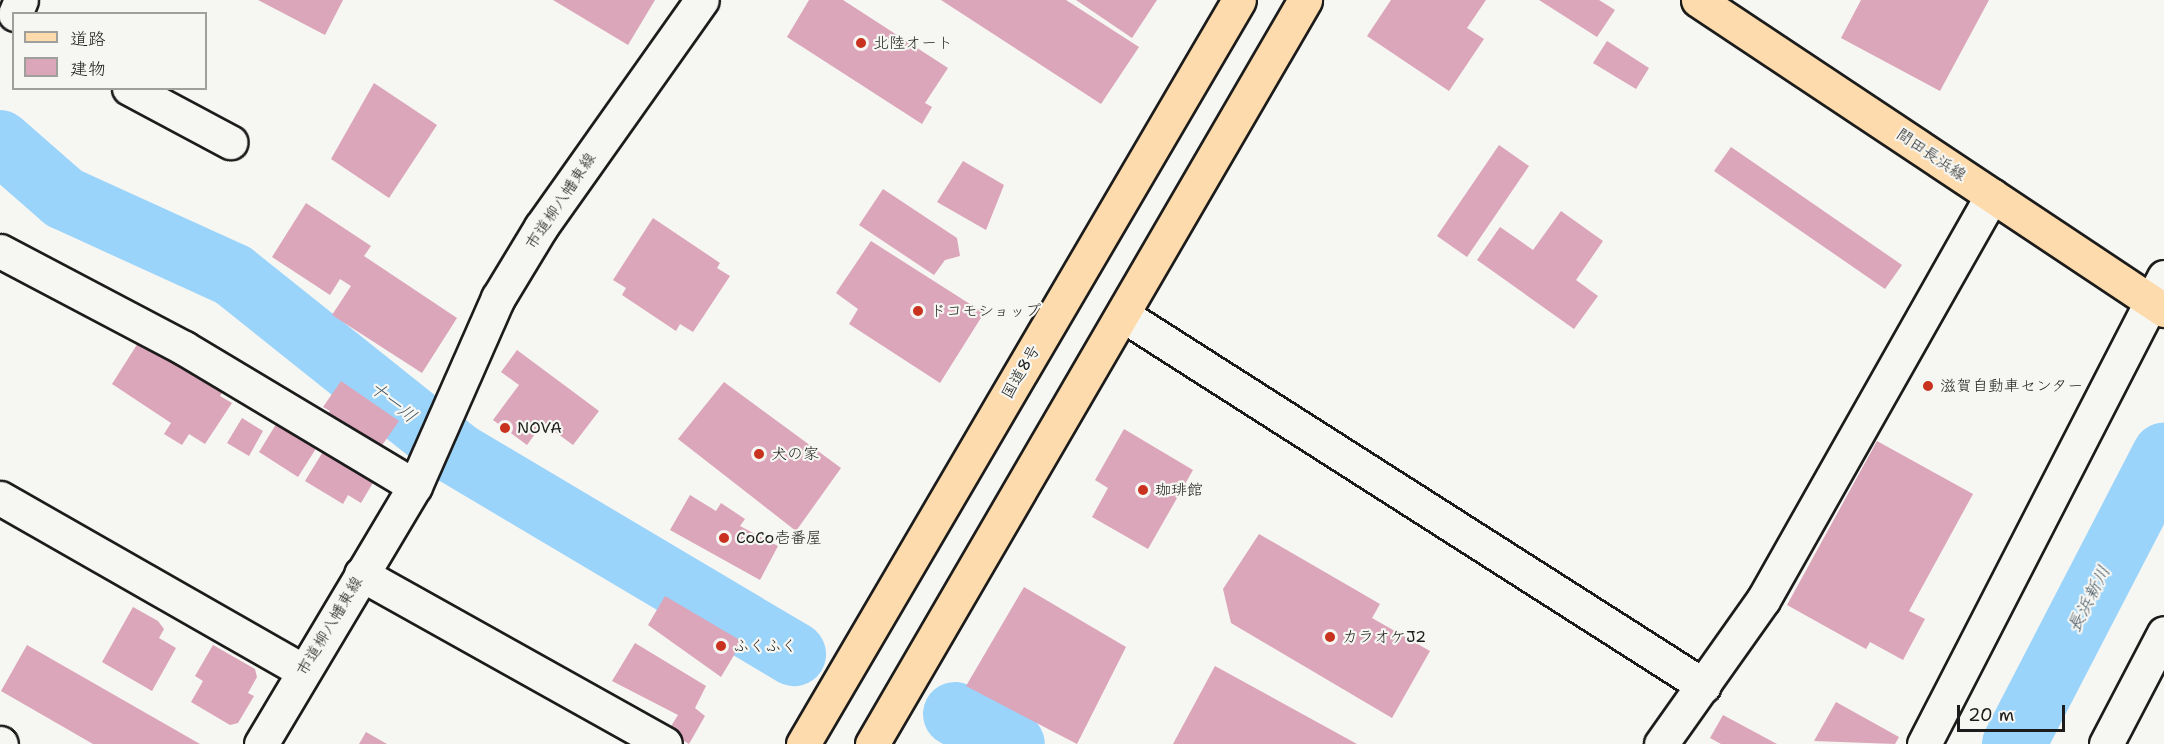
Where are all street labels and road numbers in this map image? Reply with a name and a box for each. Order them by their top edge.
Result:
street label: 間田長浜線 [1892,125,1970,185]
street label: 市道柳八幡東線 [522,149,600,253]
street label: 国道8号 [998,342,1044,402]
street label: 市道柳八幡東線 [293,573,367,679]

